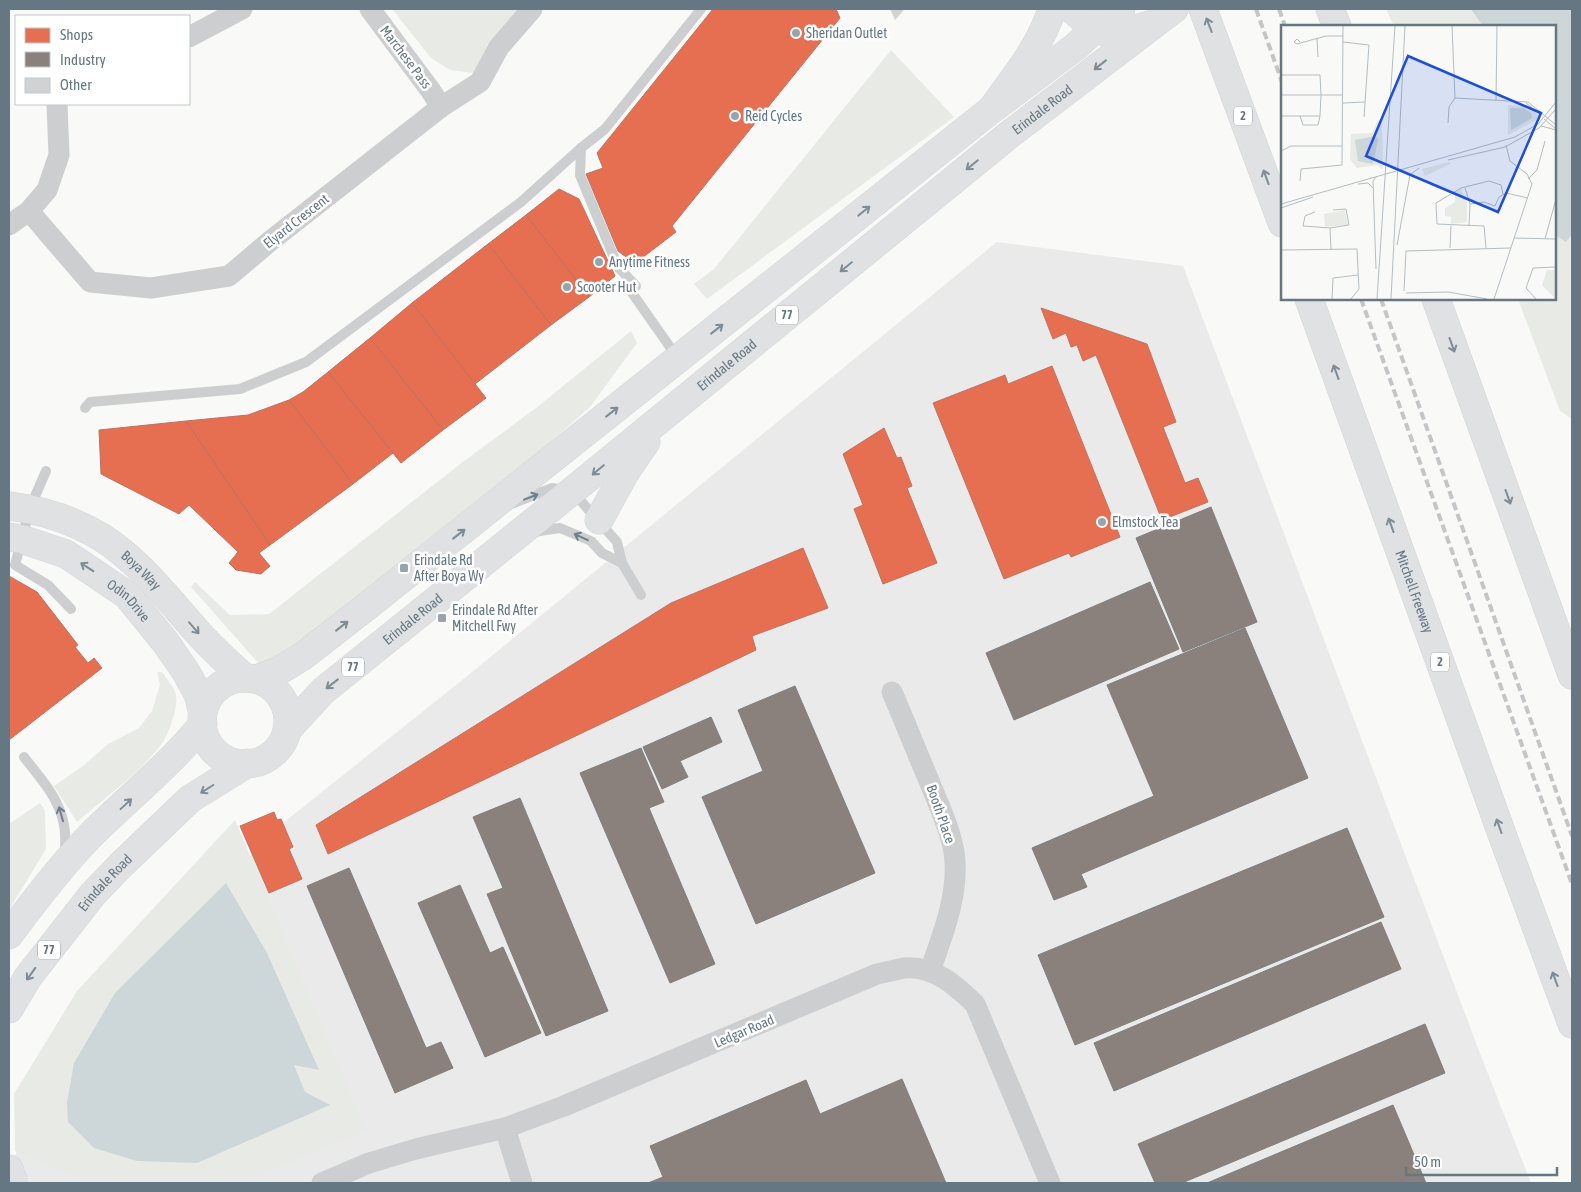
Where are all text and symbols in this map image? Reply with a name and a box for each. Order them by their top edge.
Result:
legend [15,15,190,105]
one-way arrow [1204,18,1213,33]
street label: Marchese Pass [377,22,435,92]
place label: Sheridan Outlet [806,25,887,41]
inset map [1281,25,1556,300]
text: Shops [60,26,93,43]
marker: Sheridan Outlet [790,27,802,39]
text: Industry [60,51,106,68]
one-way arrow [1094,59,1107,70]
text: Other [60,76,92,93]
street label: Erindale Road [1009,81,1076,138]
road number: 2 [1234,106,1252,125]
place label: Reid Cycles [745,108,802,124]
marker: Reid Cycles [729,110,741,122]
one-way arrow [966,159,979,170]
one-way arrow [1261,170,1270,185]
street label: Elyard Crescent [260,191,332,251]
one-way arrow [858,206,871,217]
place label: Anytime Fitness [609,254,690,270]
marker: Anytime Fitness [593,256,605,268]
one-way arrow [840,262,853,273]
place label: Scooter Hut [577,279,636,295]
marker: Scooter Hut [561,281,573,293]
road number: 77 [776,306,798,324]
one-way arrow [710,324,723,335]
street label: Erindale Road [694,336,760,394]
one-way arrow [1448,336,1457,352]
one-way arrow [1331,365,1340,380]
one-way arrow [605,407,618,418]
one-way arrow [592,464,605,476]
one-way arrow [1504,489,1513,505]
one-way arrow [523,492,538,501]
place label: Elmstock Tea [1112,514,1179,530]
marker: Elmstock Tea [1096,516,1108,528]
one-way arrow [1386,518,1395,533]
one-way arrow [452,528,465,539]
one-way arrow [574,532,589,541]
street label: Boya Way [118,547,165,593]
street label: Mitchell Freeway [1392,548,1437,635]
place label: Erindale Rd After Boya Wy [414,552,484,584]
one-way arrow [80,562,94,573]
marker: Erindale Rd After Boya Wy [398,562,410,574]
street label: Odin Drive [104,576,153,625]
street label: Erindale Road [380,590,446,648]
place label: Erindale Rd After Mitchell Fwy [452,602,539,634]
marker: Erindale Rd After Mitchell Fwy [436,612,448,624]
one-way arrow [188,621,199,634]
one-way arrow [335,621,349,631]
road number: 2 [1431,652,1449,672]
road number: 77 [342,658,364,676]
one-way arrow [325,678,338,689]
street label: Booth Place [923,782,959,846]
one-way arrow [200,784,214,794]
one-way arrow [119,798,132,809]
one-way arrow [56,807,65,823]
one-way arrow [1494,819,1503,834]
street label: Erindale Road [75,851,135,914]
road number: 77 [38,940,60,960]
one-way arrow [26,967,36,981]
one-way arrow [1550,971,1559,987]
street label: Ledgar Road [712,1011,776,1051]
scale bar [1406,1144,1557,1176]
text: 50 m [1414,1153,1441,1170]

